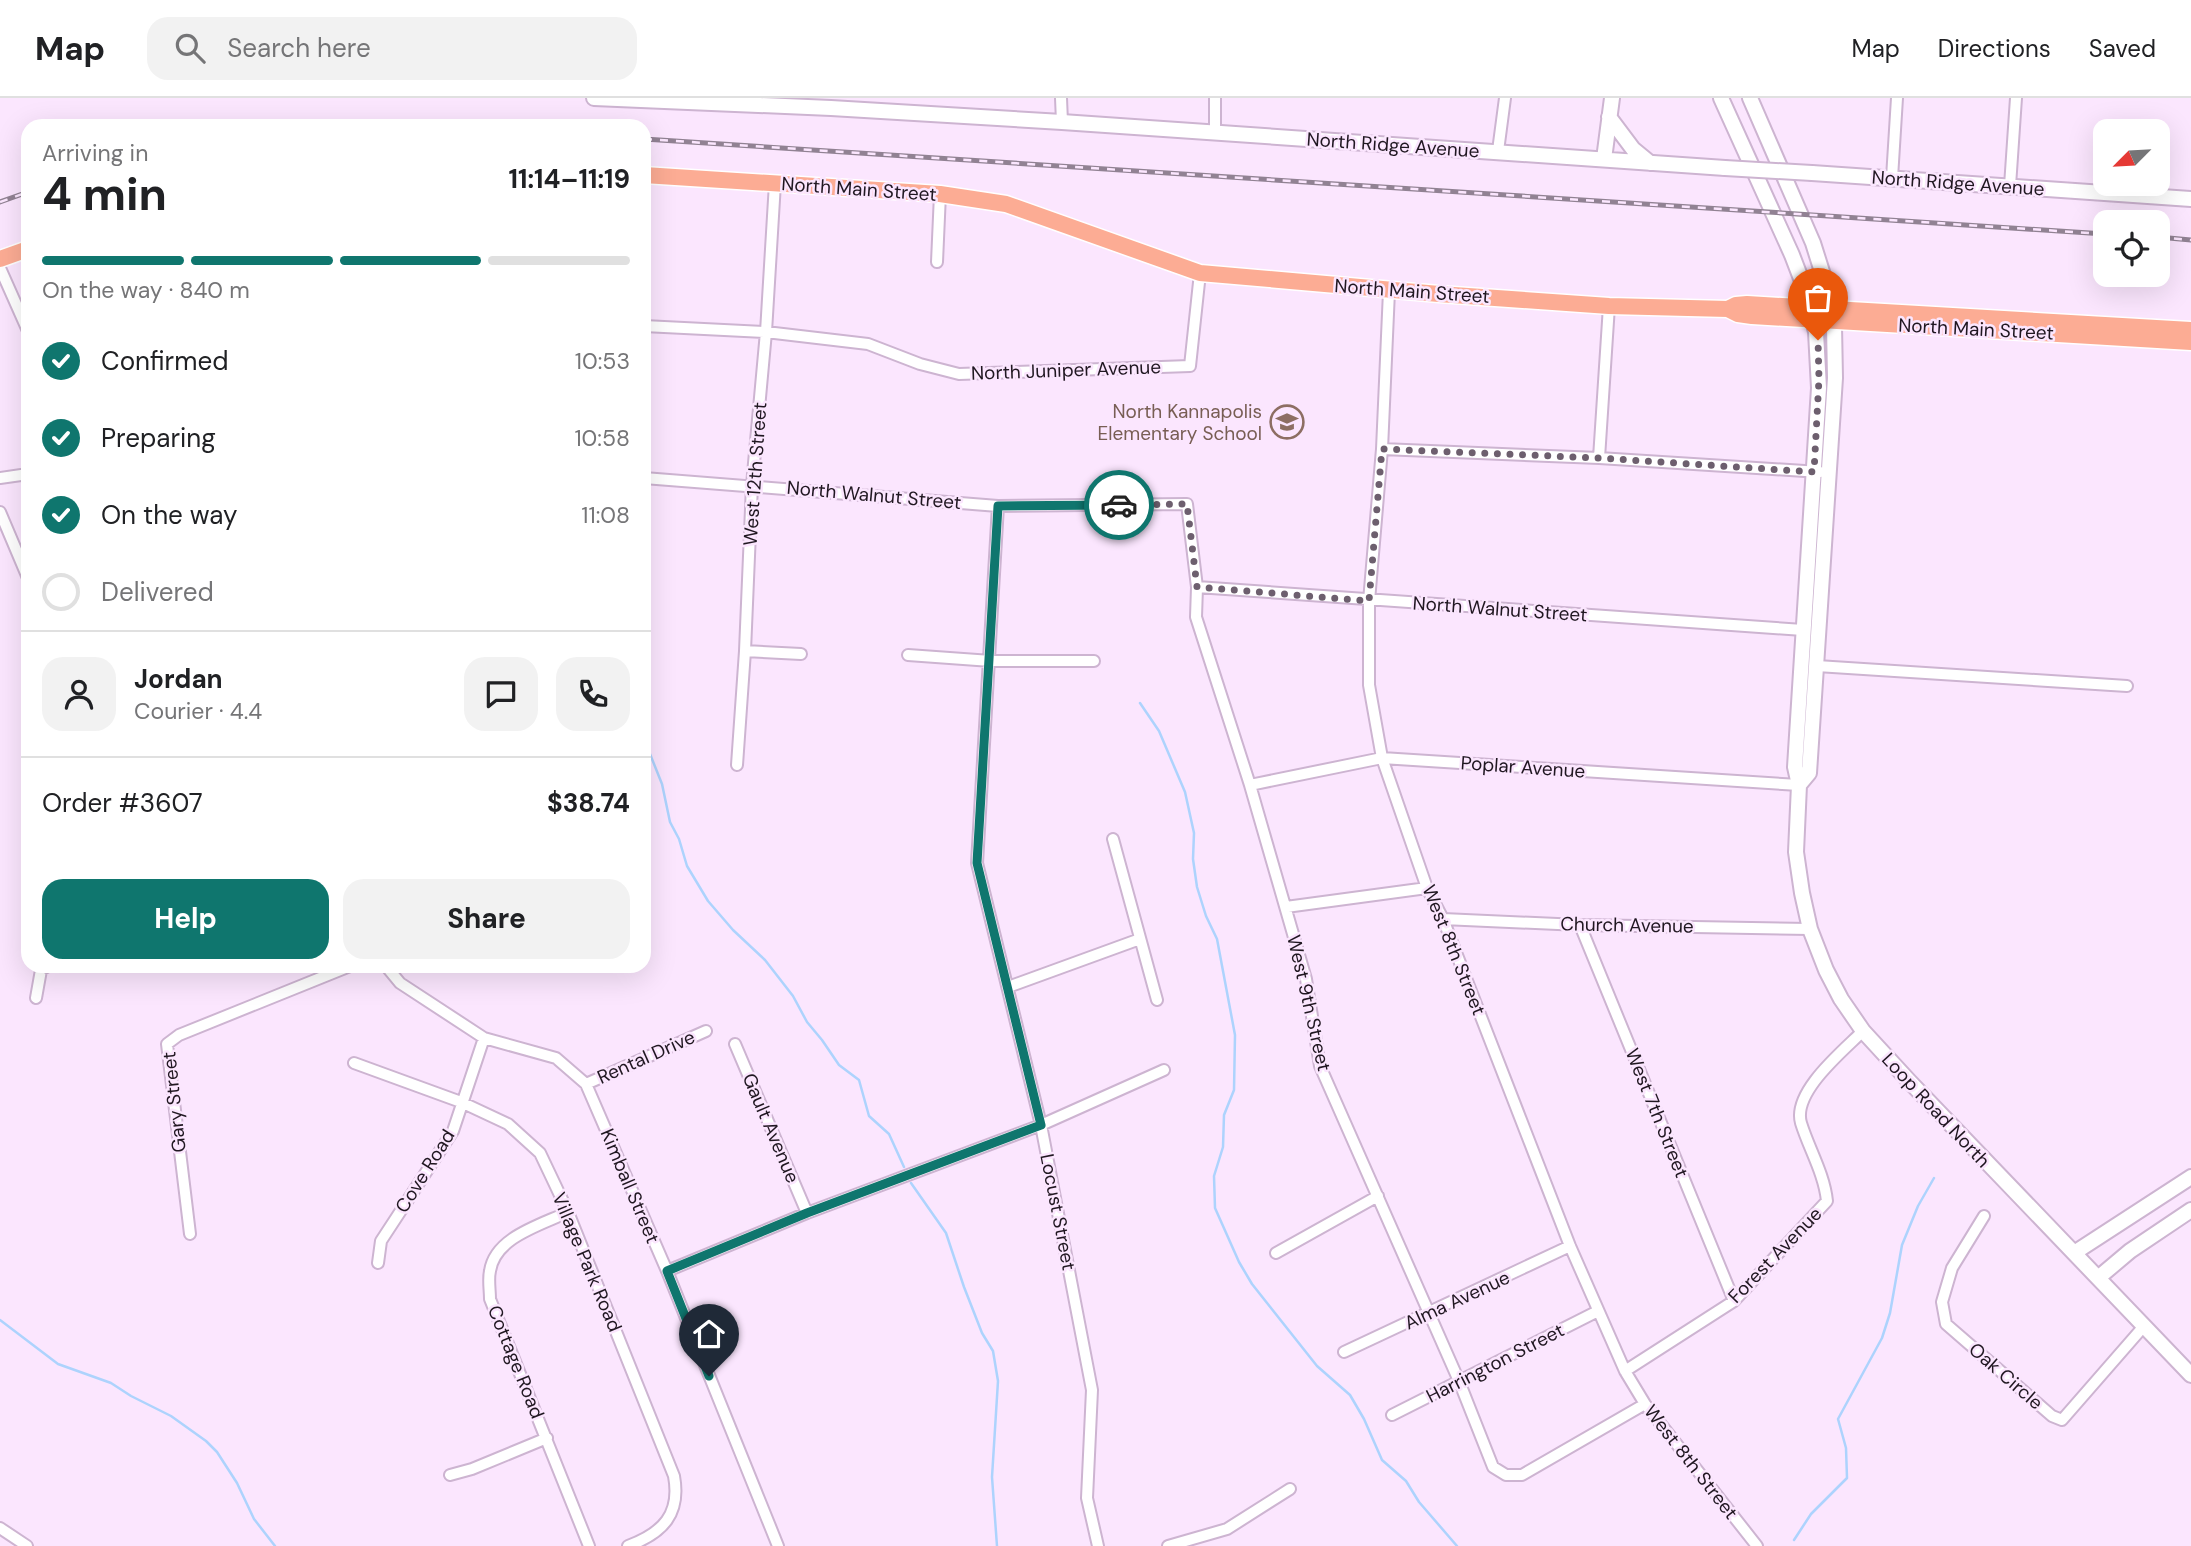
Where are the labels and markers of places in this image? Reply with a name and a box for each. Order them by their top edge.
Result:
pin [1788,268,1848,340]
place label: North Kannapolis Elementary School [1098,399,1262,446]
school or university icon: North Kannapolis Elementary School [1268,403,1306,441]
pin [679,1304,739,1376]

